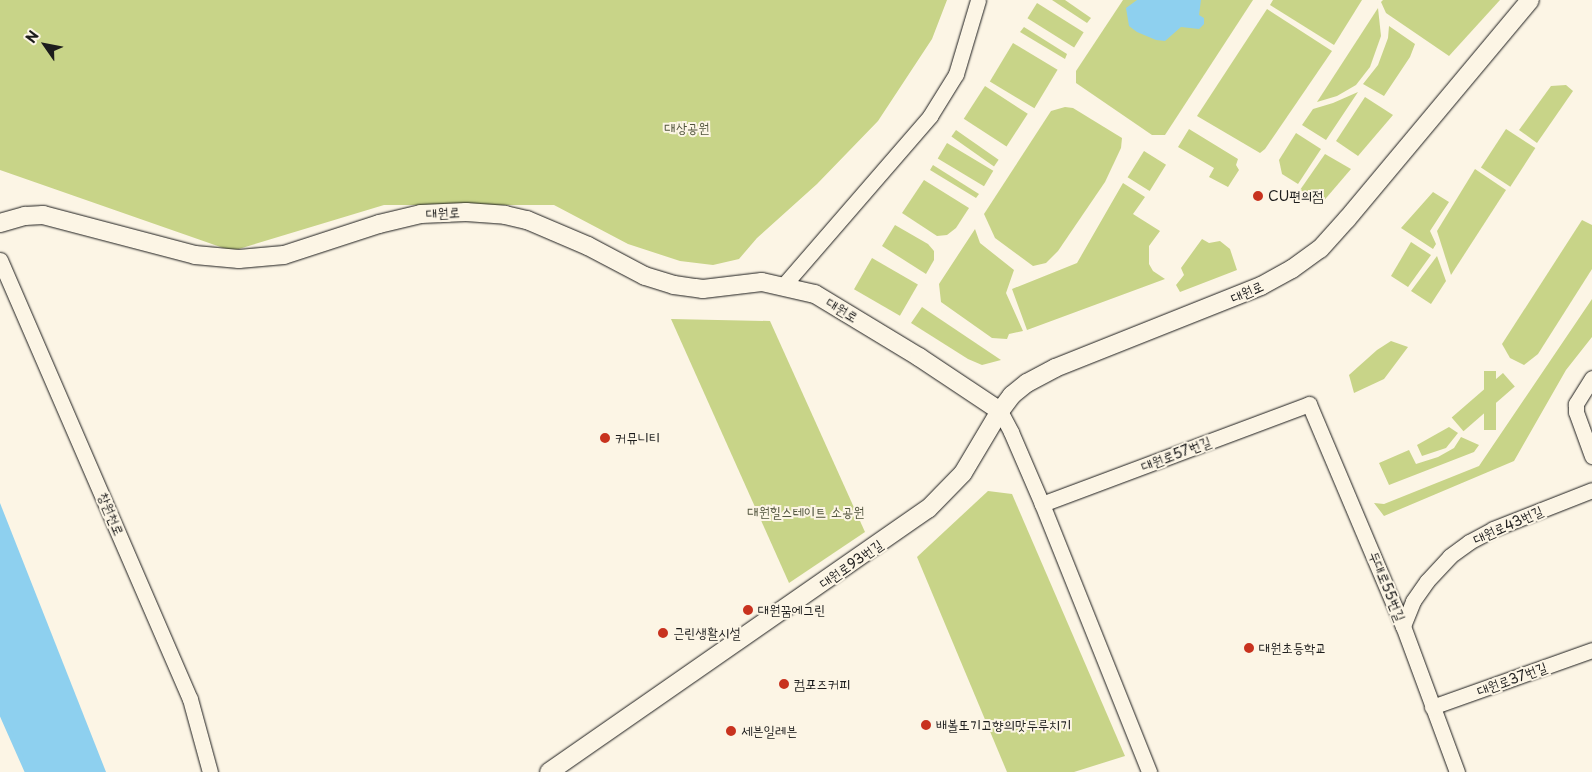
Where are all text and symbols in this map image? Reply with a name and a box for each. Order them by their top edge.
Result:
north arrow [20,20,70,70]
text: N [20,26,44,47]
park label: 대상공원 [664,120,710,136]
place label: CU편의점 [1268,188,1323,204]
marker: CU편의점 [1252,190,1264,202]
street label: 대원로 [426,204,460,222]
street label: 대원로 [1228,277,1266,307]
street label: 대원로 [823,294,861,326]
place label: 커뮤니티 [615,430,660,446]
marker: 커뮤니티 [599,432,611,444]
street label: 대원로57번길 [1139,433,1213,475]
street label: 창원천로 [94,490,128,538]
street label: 대원로43번길 [1471,502,1545,548]
park label: 대원힐스테이트 소공원 [747,504,865,520]
street label: 대원로93번길 [816,536,886,592]
street label: 두대로55번길 [1365,549,1409,623]
place label: 대원꿈에그린 [758,602,826,618]
marker: 대원꿈에그린 [742,604,754,616]
place label: 근린생활시설 [673,625,741,641]
marker: 근린생활시설 [657,627,669,639]
place label: 대원초등학교 [1259,640,1327,656]
marker: 대원초등학교 [1243,642,1255,654]
street label: 대원로37번길 [1475,659,1549,699]
place label: 컴포즈커피 [794,676,850,692]
marker: 컴포즈커피 [778,678,790,690]
place label: 배볼또기고향의맛두루치기 [936,717,1071,733]
marker: 배볼또기고향의맛두루치기 [920,719,932,731]
place label: 세븐일레븐 [741,723,797,739]
marker: 세븐일레븐 [725,725,737,737]

